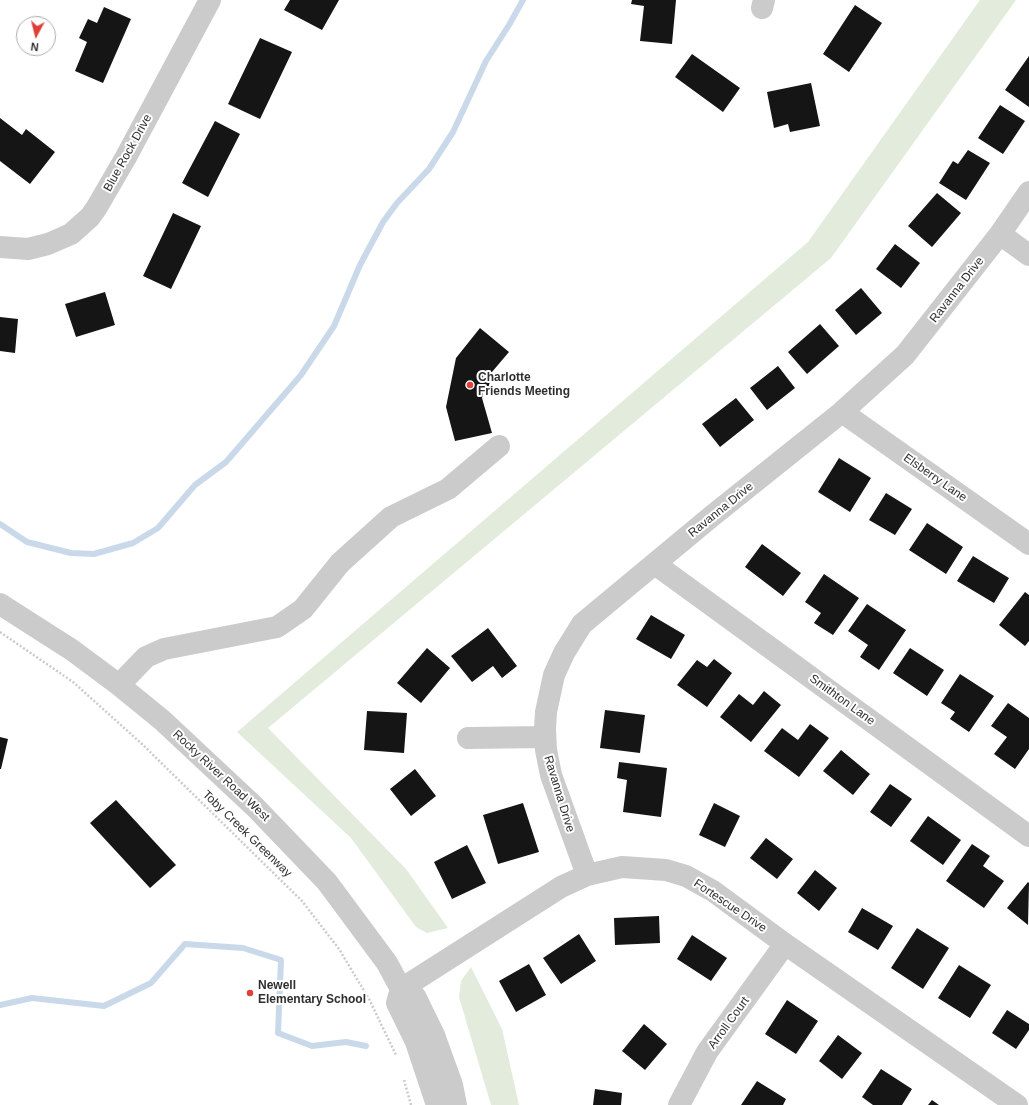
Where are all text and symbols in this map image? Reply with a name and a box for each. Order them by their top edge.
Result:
north arrow [16,16,56,56]
text: N [30,40,39,53]
street label: Blue Rock Drive [101,112,155,194]
street label: Ravanna Drive [927,254,987,326]
place label: Charlotte Friends Meeting [478,371,570,399]
marker: Charlotte Friends Meeting [465,380,475,390]
street label: Elsberry Lane [901,451,969,505]
street label: Ravanna Drive [686,479,756,541]
street label: Smithton Lane [806,671,878,729]
street label: Rocky River Road West [170,727,272,825]
street label: Ravanna Drive [541,754,577,834]
street label: Toby Creek Greenway [199,788,295,880]
street label: Fortescue Drive [691,876,769,936]
place label: Newell Elementary School [258,979,366,1007]
marker: Newell Elementary School [245,988,255,998]
street label: Arroll Court [705,994,753,1052]

